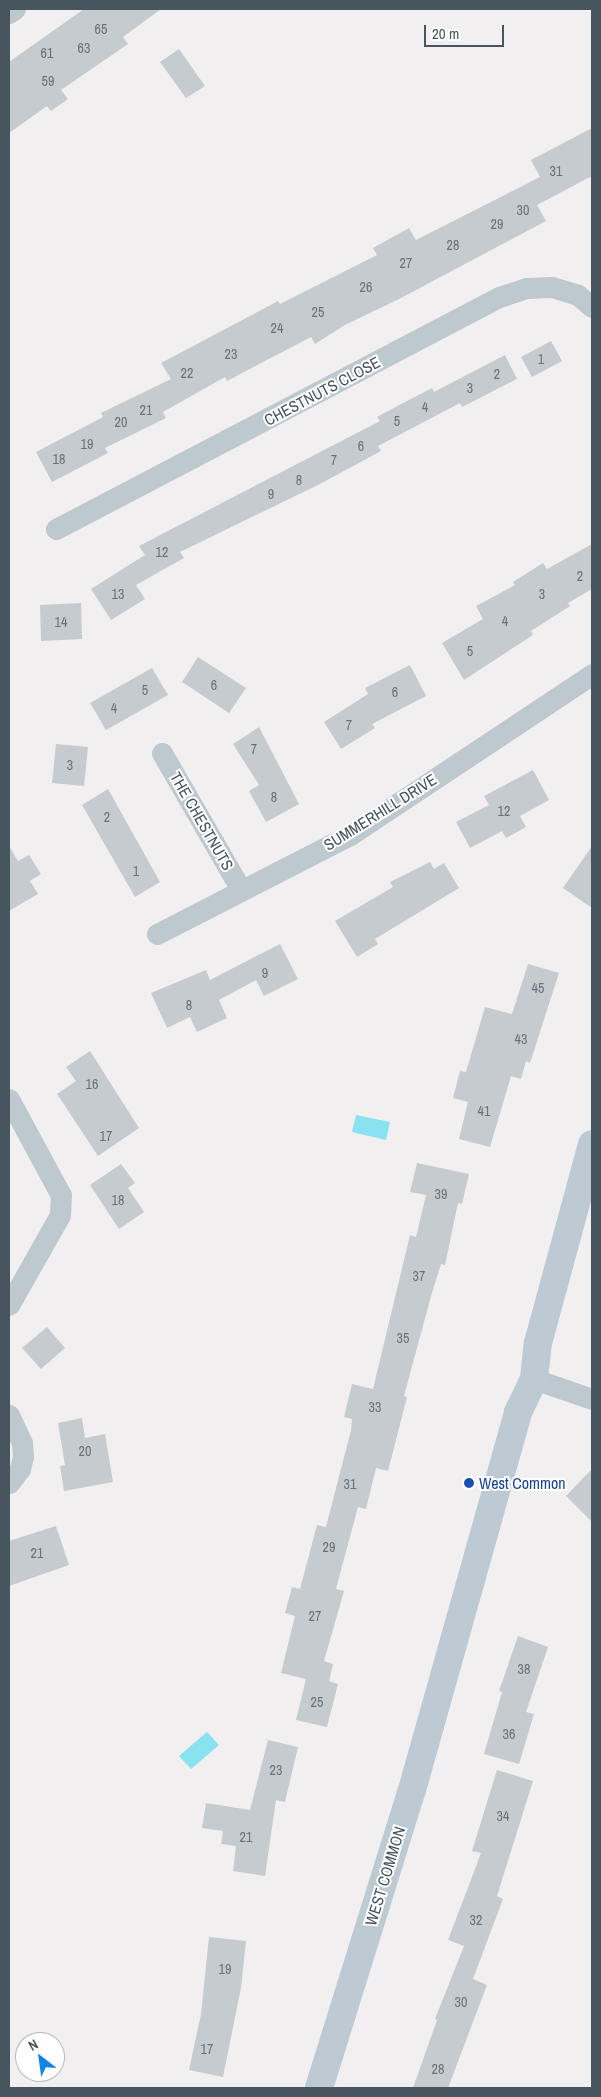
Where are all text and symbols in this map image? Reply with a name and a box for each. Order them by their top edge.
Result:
scale bar [426,15,506,47]
house number: 65 [95,21,107,37]
text: 20 m [432,23,459,44]
house number: 63 [78,40,90,56]
house number: 61 [41,45,53,61]
house number: 59 [42,73,54,89]
house number: 31 [550,163,562,179]
house number: 30 [517,202,529,218]
house number: 29 [491,216,503,232]
house number: 28 [447,237,459,253]
house number: 27 [400,255,412,271]
house number: 26 [360,279,372,295]
house number: 25 [312,304,324,320]
house number: 24 [271,320,283,336]
house number: 23 [225,346,237,362]
house number: 1 [538,351,544,367]
street label: CHESTNUTS CLOSE [261,352,383,430]
house number: 22 [181,365,193,381]
house number: 2 [494,366,500,382]
house number: 3 [467,380,473,396]
house number: 4 [422,399,428,415]
house number: 21 [140,402,152,418]
house number: 5 [394,413,400,429]
house number: 20 [115,414,127,430]
house number: 19 [81,436,93,452]
house number: 6 [358,438,364,454]
house number: 18 [53,451,65,467]
house number: 7 [331,452,337,468]
house number: 8 [296,472,302,488]
house number: 9 [268,486,274,502]
house number: 12 [156,544,168,560]
house number: 2 [577,568,583,584]
house number: 13 [112,586,124,602]
house number: 3 [539,586,545,602]
house number: 4 [502,613,508,629]
house number: 14 [55,614,67,630]
house number: 5 [467,643,473,659]
house number: 6 [211,677,217,693]
house number: 5 [142,682,148,698]
house number: 6 [392,684,398,700]
house number: 4 [111,700,117,716]
house number: 7 [346,717,352,733]
house number: 7 [251,741,257,757]
house number: 3 [67,757,73,773]
street label: THE CHESTNUTS [166,769,238,873]
street label: SUMMERHILL DRIVE [320,769,440,855]
house number: 8 [271,789,277,805]
house number: 12 [498,803,510,819]
house number: 2 [104,809,110,825]
house number: 1 [133,863,139,879]
house number: 9 [262,965,268,981]
house number: 45 [532,980,544,996]
house number: 8 [186,997,192,1013]
house number: 43 [515,1031,527,1047]
house number: 16 [86,1076,98,1092]
house number: 41 [478,1103,490,1119]
house number: 17 [100,1128,112,1144]
house number: 39 [435,1186,447,1202]
house number: 18 [112,1192,124,1208]
house number: 37 [413,1268,425,1284]
house number: 35 [397,1330,409,1346]
house number: 33 [369,1399,381,1415]
house number: 20 [79,1443,91,1459]
place label: West Common [479,1473,566,1493]
house number: 31 [344,1476,356,1492]
marker: West Common [463,1477,475,1489]
house number: 29 [323,1539,335,1555]
house number: 21 [31,1545,43,1561]
house number: 27 [309,1608,321,1624]
house number: 38 [518,1661,530,1677]
house number: 25 [311,1694,323,1710]
house number: 36 [503,1726,515,1742]
house number: 23 [270,1762,282,1778]
house number: 34 [497,1808,509,1824]
street label: WEST COMMON [361,1824,409,1928]
house number: 21 [240,1829,252,1845]
house number: 32 [470,1912,482,1928]
house number: 19 [219,1961,231,1977]
house number: 30 [455,1994,467,2010]
north arrow [15,2032,65,2082]
text: N [25,2035,41,2055]
house number: 17 [201,2041,213,2057]
house number: 28 [432,2061,444,2077]

